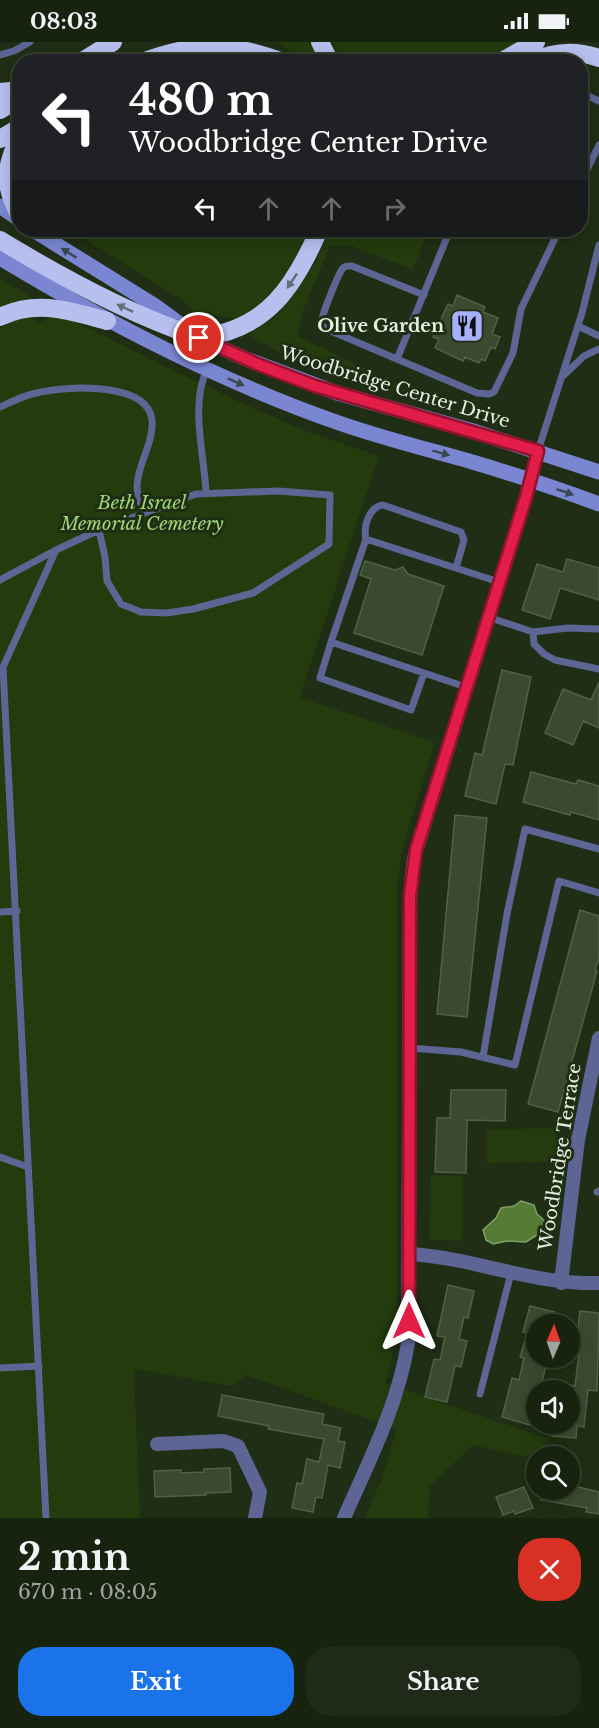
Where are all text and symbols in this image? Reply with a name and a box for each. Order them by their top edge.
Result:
text: 08:03 [30,8,97,35]
text: 480 m [129,74,273,126]
icon: left [30,78,108,156]
text: Woodbridge Center Drive [129,126,488,159]
icon: left [189,192,222,225]
icon: ahead [252,192,285,225]
icon: ahead [315,192,348,225]
icon: right [378,192,411,225]
one-way arrow [61,247,77,258]
one-way arrow [287,273,298,289]
one-way arrow [116,304,134,314]
restaurant icon: Olive Garden [449,308,485,344]
pin [173,312,224,363]
place label: Olive Garden [317,315,444,337]
icon: arrive [182,321,215,354]
street label: Woodbridge Center Drive [276,341,513,432]
one-way arrow [228,377,246,387]
one-way arrow [431,449,450,459]
one-way arrow [556,487,574,497]
park label: Beth Israel Memorial Cemetery [59,492,224,535]
street label: Woodbridge Terrace [534,1062,586,1253]
position arrow [377,1289,441,1353]
north arrow [526,1314,580,1368]
map controls [526,1314,580,1500]
button: sound [526,1380,580,1434]
button: search [526,1446,580,1500]
text: 2 min [18,1535,130,1580]
button: close [518,1538,581,1601]
text: 670 m · 08:05 [18,1580,157,1604]
button: Exit [18,1647,294,1716]
button: Share [306,1647,581,1716]

